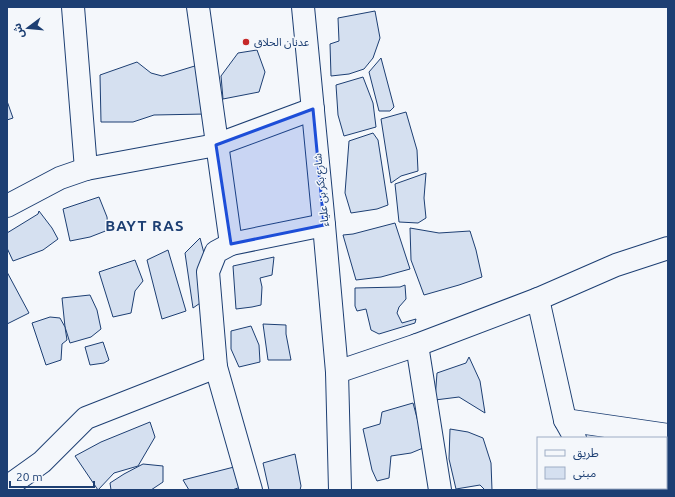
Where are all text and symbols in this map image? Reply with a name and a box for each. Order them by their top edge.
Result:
north arrow [8,8,48,48]
text: ش [11,22,27,40]
place label: عدنان الحلاق [254,36,310,49]
marker: عدنان الحلاق [241,37,251,47]
street label: شارع بكر بن علياء [311,152,333,227]
district label: BAYT RAS [105,217,185,234]
legend [537,437,667,489]
text: طريق [573,446,599,461]
scale bar [10,463,94,489]
text: مبنى [573,466,596,480]
text: 20 m [16,470,43,483]

